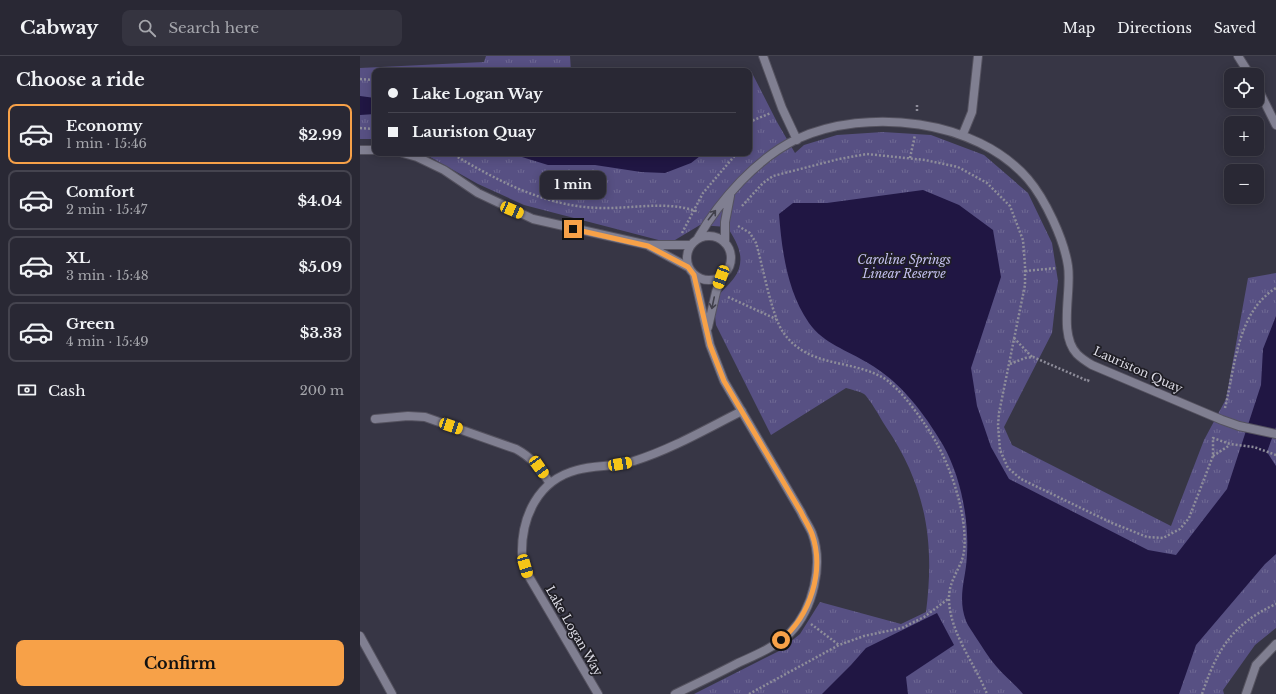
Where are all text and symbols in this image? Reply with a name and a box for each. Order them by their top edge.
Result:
search box [122,10,402,46]
text: Cabway [20,16,98,39]
icon: search [136,17,158,39]
text: Search here [168,18,259,37]
text: Map [1063,19,1095,37]
text: Directions [1117,19,1192,37]
text: Saved [1214,19,1256,37]
map controls [1224,68,1264,204]
button: locate [1224,68,1264,108]
text: Choose a ride [16,69,145,91]
text: Lake Logan Way [412,84,543,103]
icon: car [18,116,54,152]
text: Economy [66,116,143,135]
button: + [1224,116,1264,156]
text: Lauriston Quay [412,122,536,141]
text: $2.99 [298,125,342,144]
text: 1 min · 15:46 [66,135,147,152]
button: − [1224,164,1264,204]
callout: 1 min [540,171,606,199]
text: 1 min [554,176,592,193]
icon: car [18,182,54,218]
text: Comfort [66,182,134,201]
text: $4.04 [297,191,342,210]
car [499,200,525,220]
text: 2 min · 15:47 [66,201,147,218]
one-way arrow [708,210,717,221]
route end [564,220,582,238]
icon: car [18,248,54,284]
text: XL [66,248,90,267]
park label: Caroline Springs Linear Reserve [857,252,951,281]
text: $5.09 [298,257,342,276]
car [711,264,731,290]
text: 3 min · 15:48 [66,267,149,284]
one-way arrow [709,296,717,309]
icon: car [18,314,54,350]
text: Green [66,314,115,333]
text: $3.33 [300,323,342,342]
text: 4 min · 15:49 [66,333,149,350]
street label: Lauriston Quay [1091,343,1186,396]
icon: cash [16,379,38,401]
text: Cash [48,381,85,400]
text: 200 m [300,382,344,399]
car [438,416,464,436]
car [527,454,551,480]
car [607,456,633,472]
car [516,553,534,579]
street label: Lake Logan Way [543,583,606,679]
route start [772,631,790,649]
button: Confirm [16,640,344,686]

